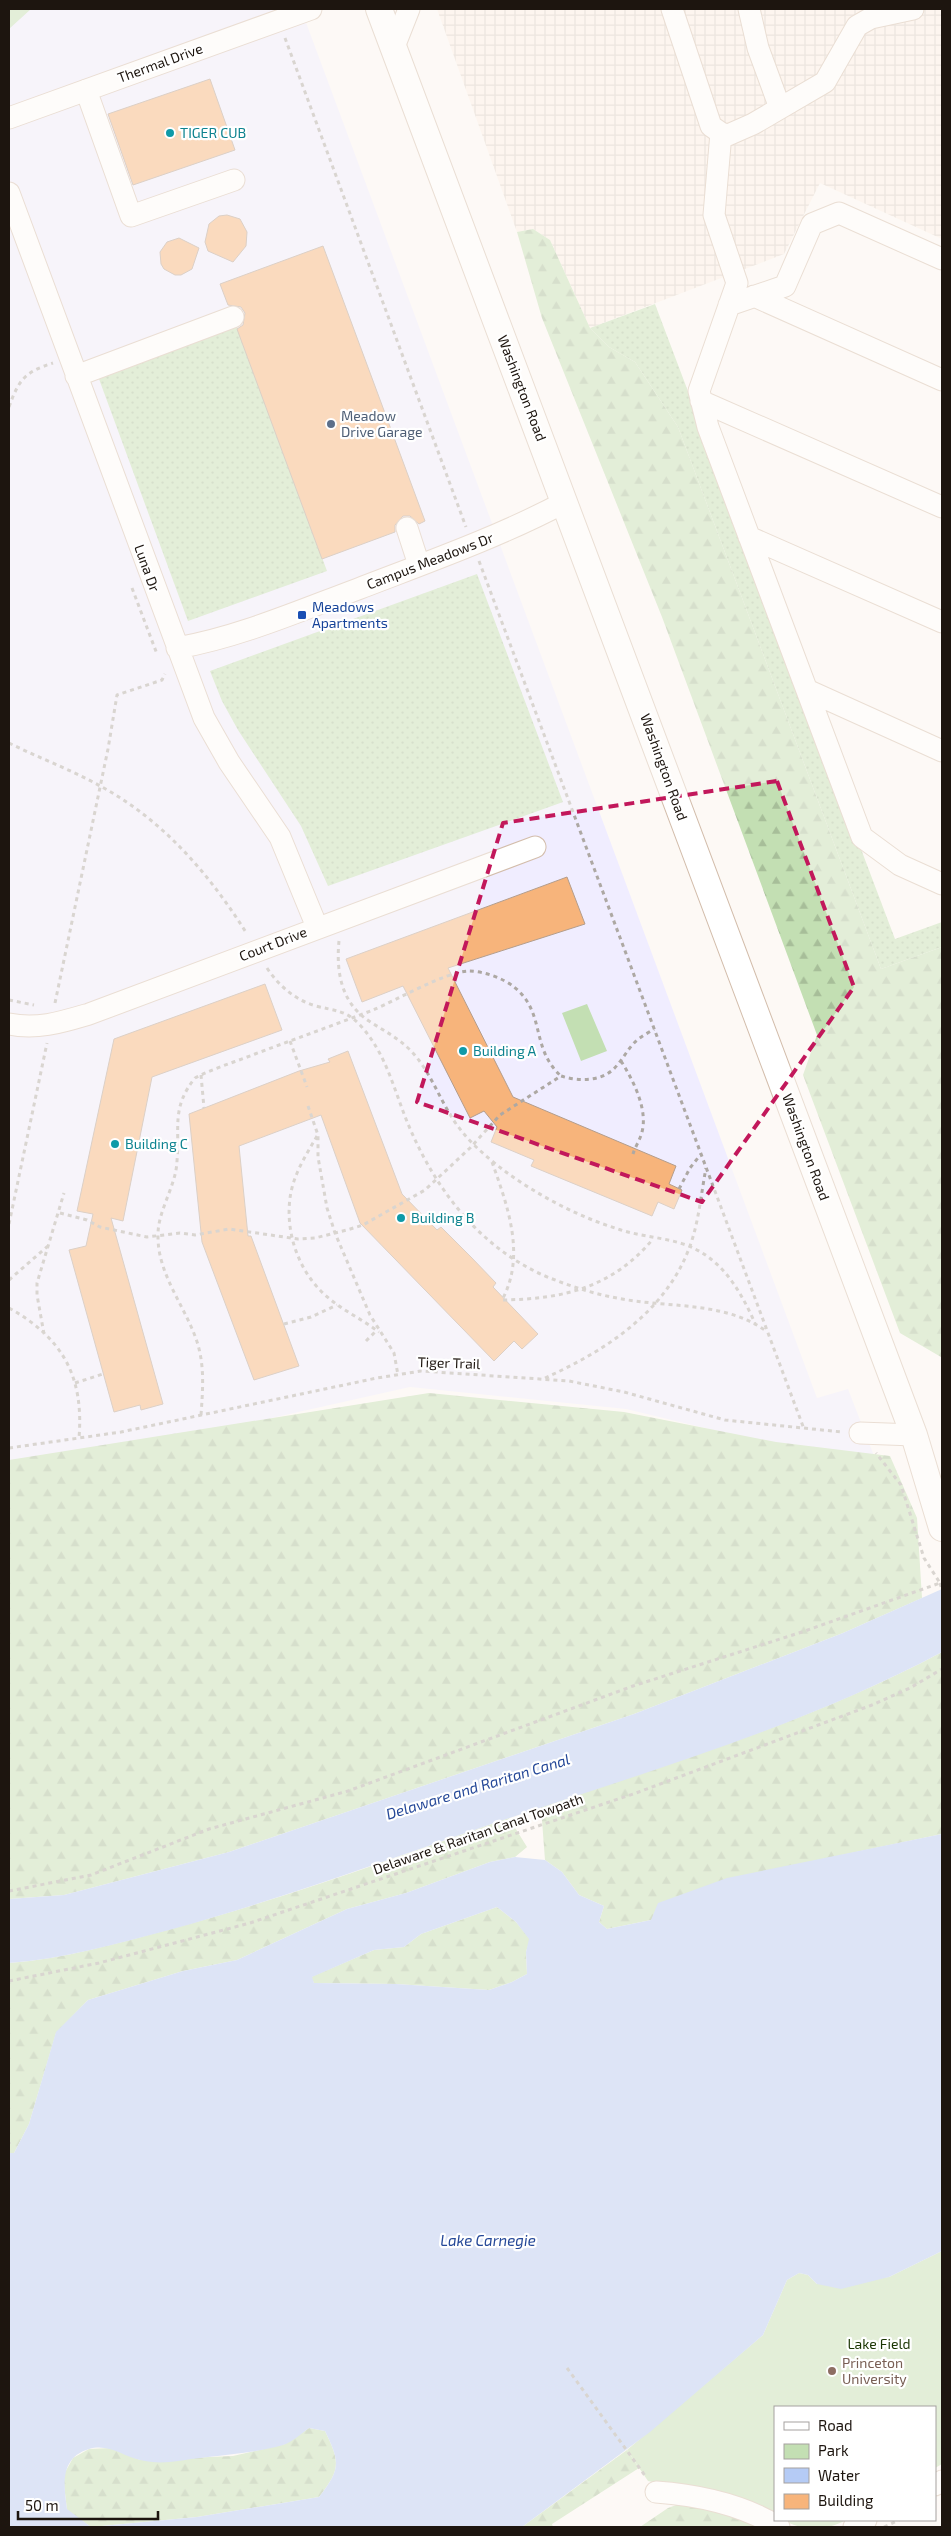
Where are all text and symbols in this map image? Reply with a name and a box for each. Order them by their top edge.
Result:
street label: Thermal Drive [115,39,205,86]
place label: TIGER CUB [180,124,246,141]
marker: TIGER CUB [164,127,176,139]
street label: Washington Road [494,332,551,443]
place label: Meadow Drive Garage [341,407,422,440]
marker: Meadow Drive Garage [325,418,337,430]
street label: Campus Meadows Dr [364,528,496,593]
street label: Luna Dr [131,542,164,594]
place label: Meadows Apartments [312,598,388,631]
marker: Meadows Apartments [296,609,308,621]
street label: Washington Road [637,711,692,822]
street label: Court Drive [237,923,309,964]
place label: Building A [473,1042,537,1059]
marker: Building A [457,1045,469,1057]
street label: Washington Road [779,1091,834,1202]
place label: Building C [125,1135,188,1152]
marker: Building C [109,1138,121,1150]
place label: Building B [411,1209,475,1226]
marker: Building B [395,1212,407,1224]
street label: Tiger Trail [417,1353,482,1372]
water label: Delaware and Raritan Canal [384,1749,572,1823]
street label: Delaware & Raritan Canal Towpath [371,1790,585,1878]
water label: Lake Carnegie [440,2231,536,2249]
park label: Lake Field [847,2335,911,2352]
place label: Princeton University [842,2354,907,2387]
marker: Princeton University [826,2365,838,2377]
legend [774,2406,936,2521]
text: Road [818,2416,853,2434]
text: Park [818,2441,849,2459]
text: Water [818,2466,860,2484]
scale bar [18,2488,158,2520]
text: Building [818,2491,874,2509]
text: 50 m [25,2496,59,2514]

